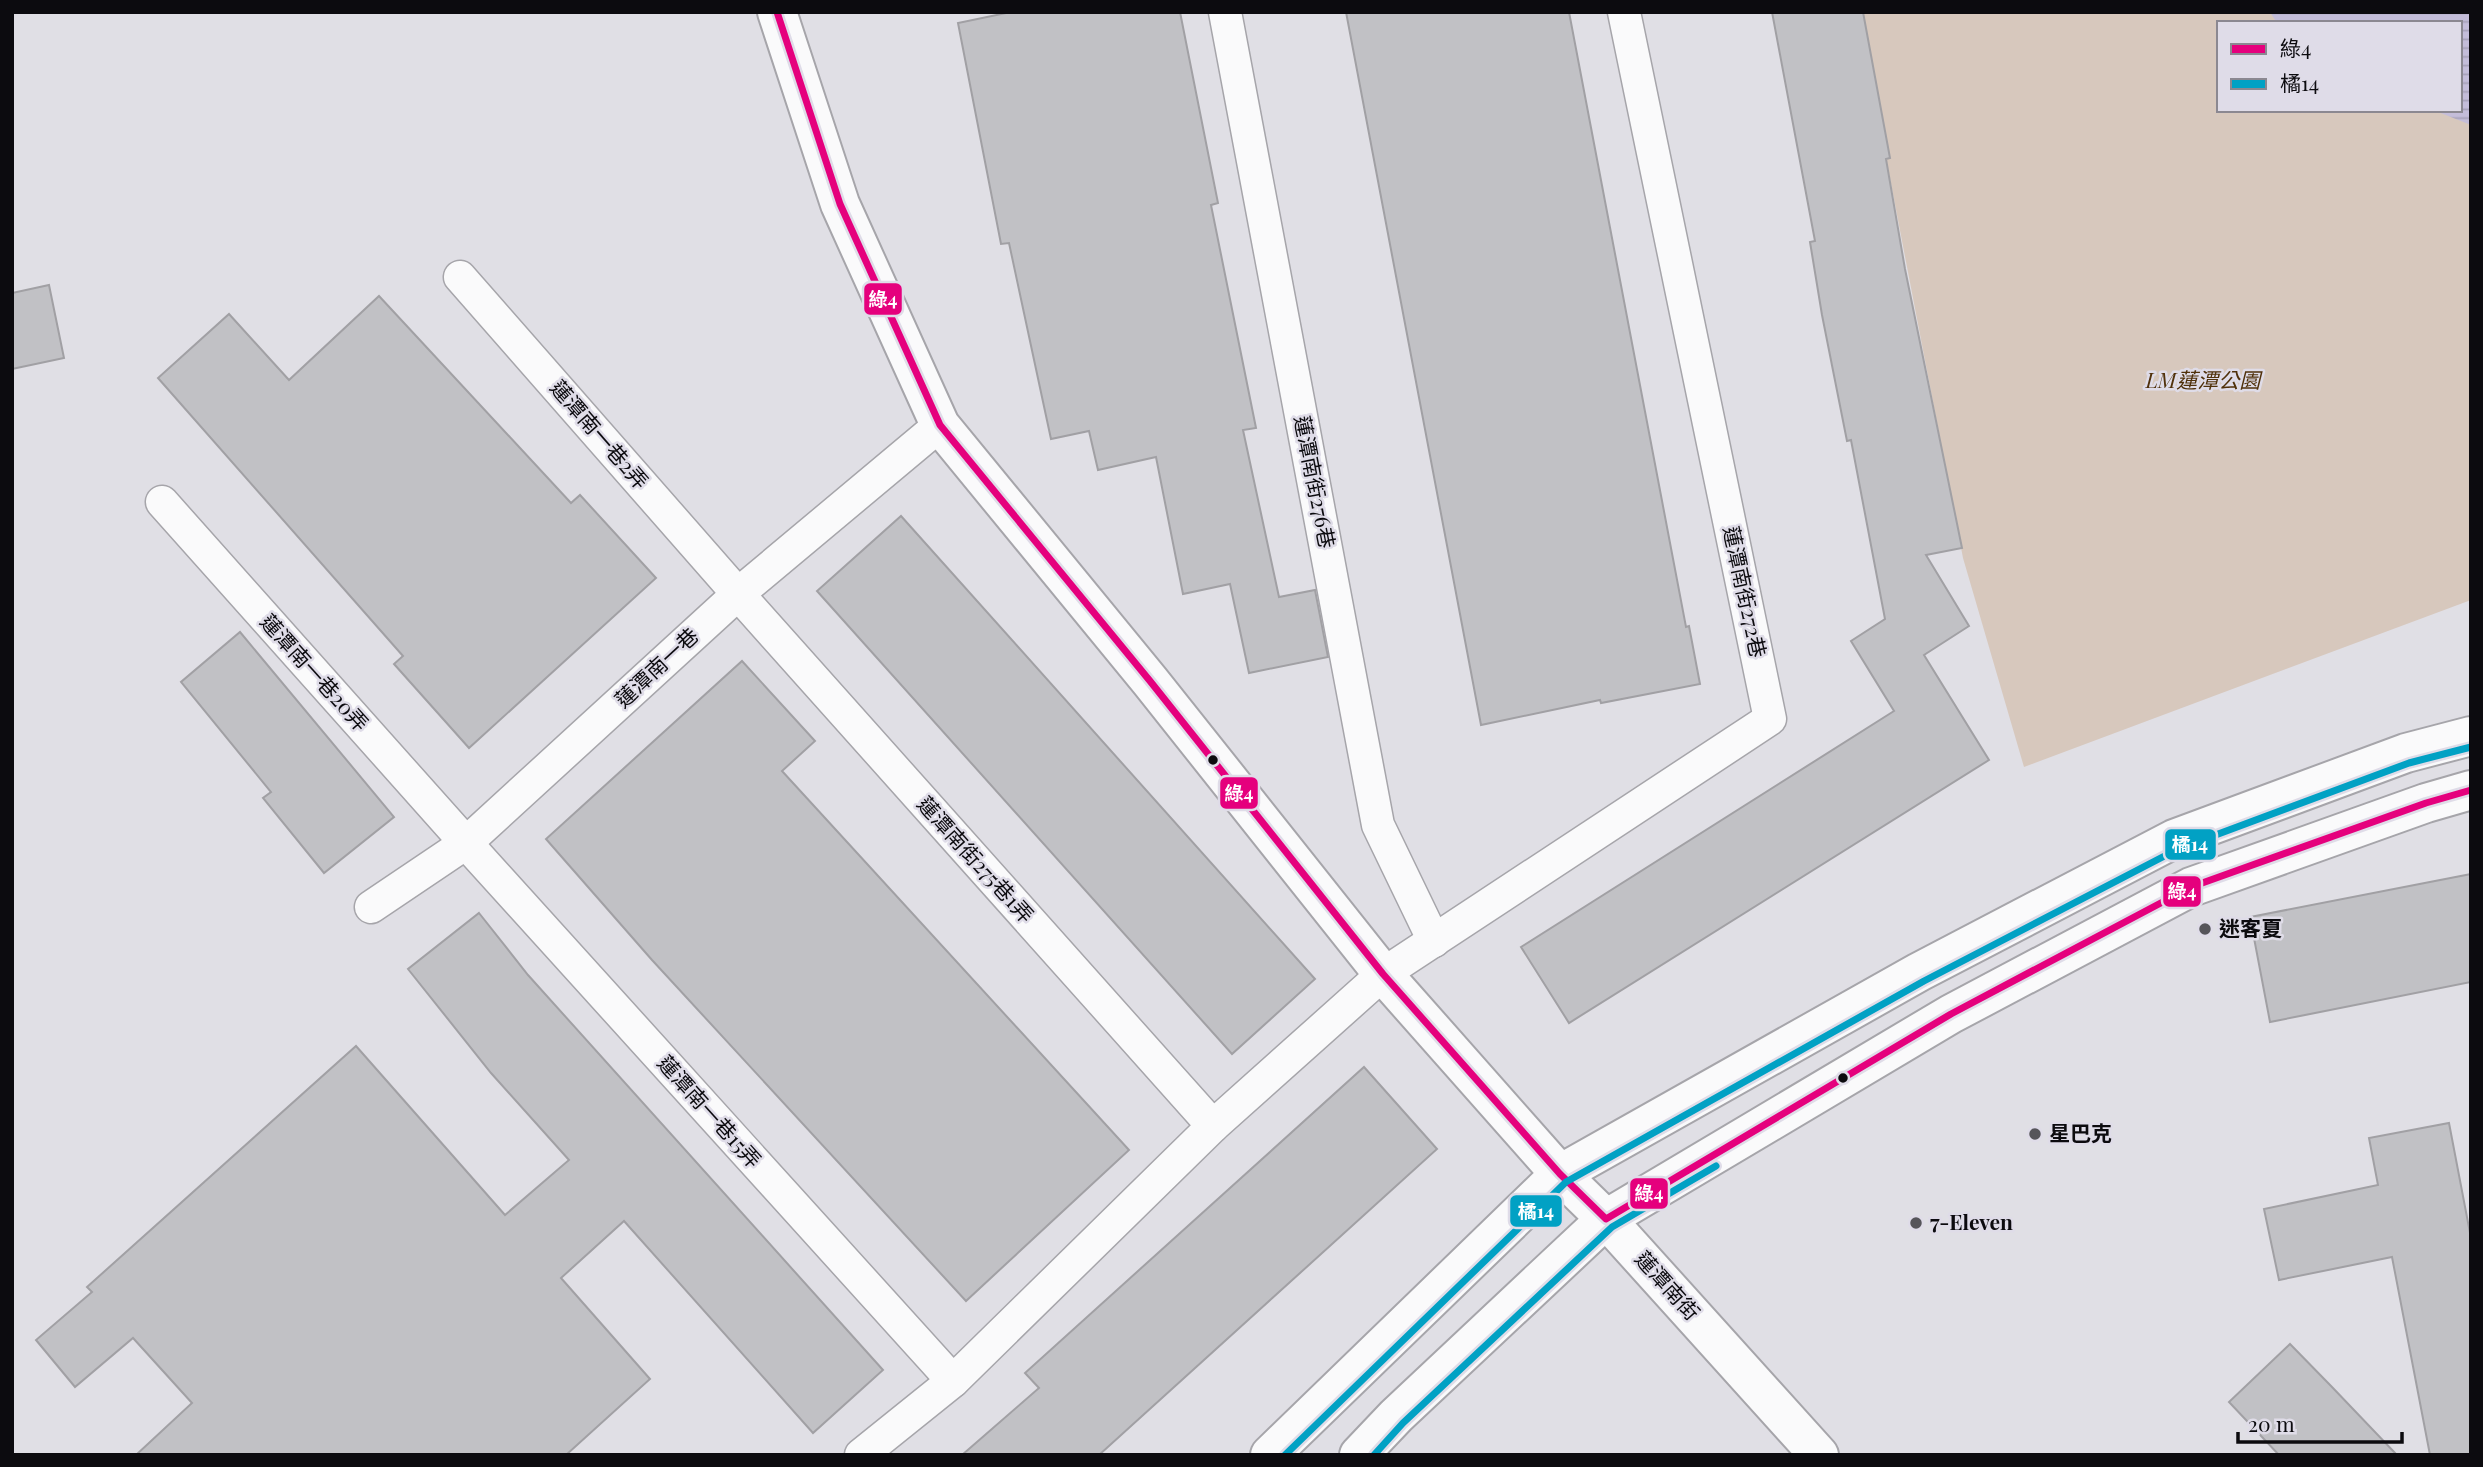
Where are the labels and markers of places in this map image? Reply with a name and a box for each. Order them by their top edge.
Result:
unlabelled marker [1206,753,1220,767]
place label: 迷客夏 [2219,913,2282,941]
marker: 迷客夏 [2197,921,2213,937]
unlabelled marker [1836,1071,1850,1085]
place label: 星巴克 [2049,1118,2112,1146]
marker: 星巴克 [2027,1126,2043,1142]
place label: 7-Eleven [1930,1207,2013,1235]
marker: 7-Eleven [1908,1215,1924,1231]

